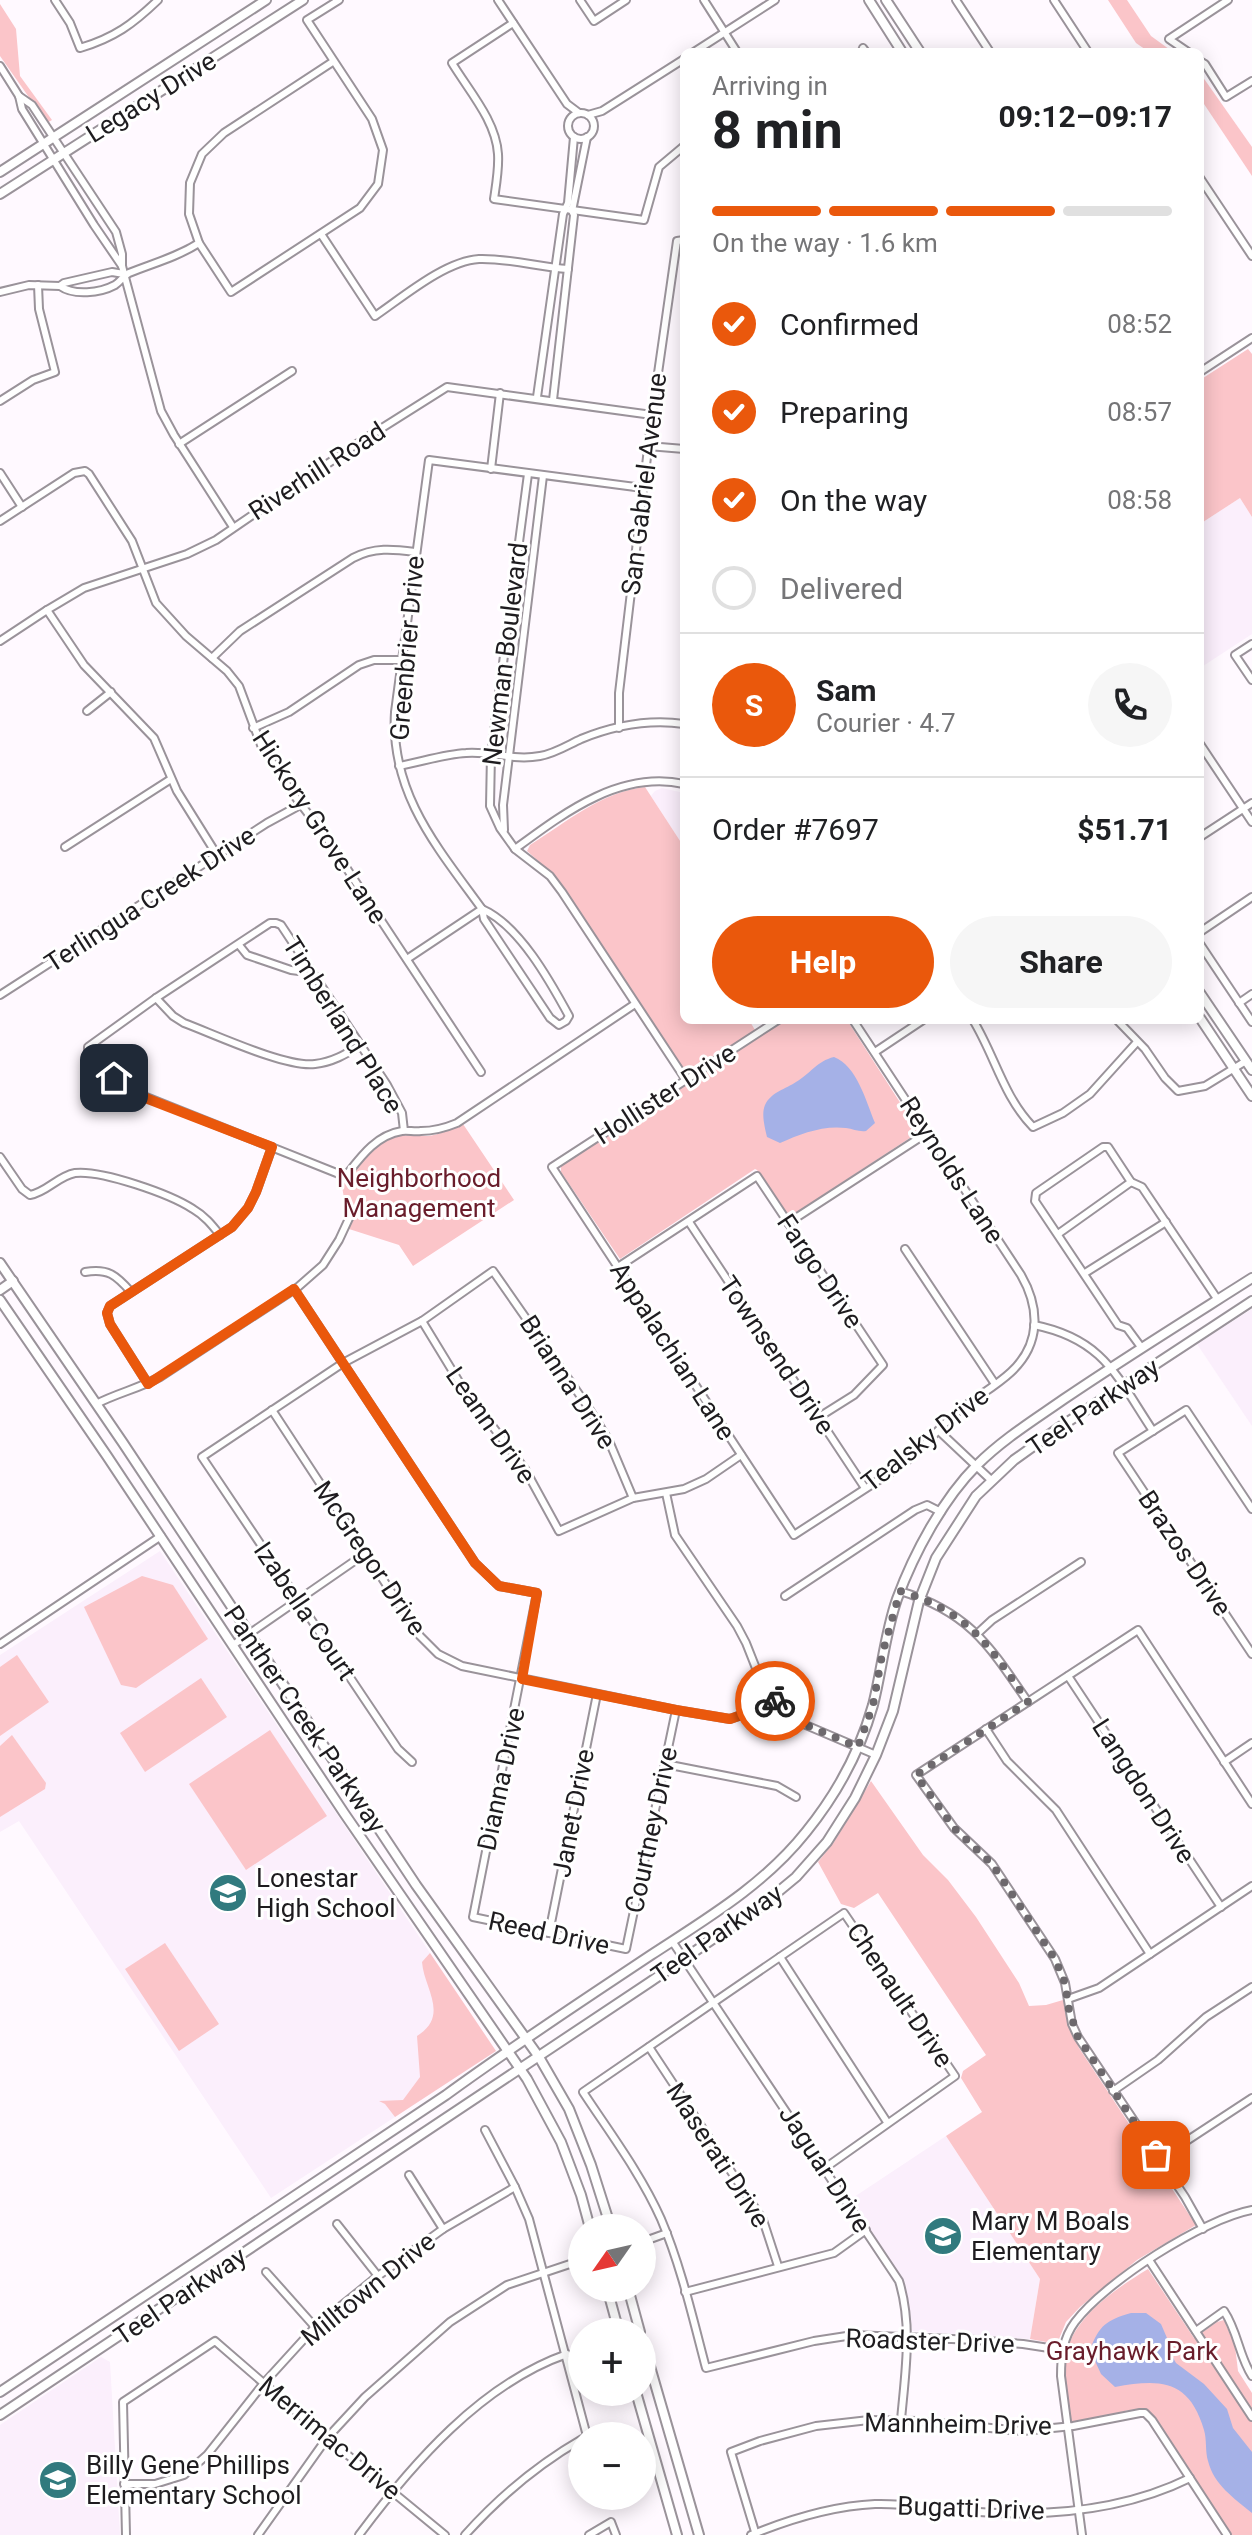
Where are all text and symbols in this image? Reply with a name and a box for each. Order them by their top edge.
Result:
street label: Legacy Drive [81,45,221,149]
text: Arriving in [712,71,828,101]
text: 09:12–09:17 [998,99,1172,134]
text: 8 min [712,100,843,161]
text: On the way · 1.6 km [712,228,938,258]
icon: check [712,302,756,346]
text: Confirmed [780,307,919,342]
text: 08:52 [1107,309,1172,339]
street label: San Gabriel Avenue [615,371,673,597]
icon: check [712,390,756,434]
text: Preparing [780,395,909,430]
text: 08:57 [1107,397,1172,427]
street label: Riverhill Road [243,416,391,526]
icon: check [712,478,756,522]
text: On the way [780,483,927,518]
text: 08:58 [1107,485,1172,515]
street label: Newman Boulevard [476,541,534,767]
street label: Greenbrier Drive [384,554,430,742]
text: Delivered [780,571,903,606]
button: phone [1088,663,1172,747]
text: Sam [816,673,877,708]
text: S [745,688,763,723]
text: Courier · 4.7 [816,708,956,738]
street label: Hickory Grove Lane [246,725,394,929]
text: Order #7697 [712,812,879,847]
text: $51.71 [1077,812,1172,847]
street label: Terlingua Creek Drive [39,820,261,978]
button: Help [712,916,934,1008]
button: Share [950,916,1172,1008]
street label: Timberland Place [277,931,409,1119]
street label: Hollister Drive [589,1037,741,1151]
pin [80,1044,148,1112]
icon: home [92,1056,136,1100]
street label: Reynolds Lane [894,1091,1010,1249]
park label: Neighborhood Management [337,1163,501,1223]
street label: Fargo Drive [771,1208,869,1334]
street label: Appalachian Lane [604,1256,742,1446]
street label: Townsend Drive [713,1270,841,1440]
street label: Brianna Drive [514,1310,622,1454]
street label: Teel Parkway [1021,1352,1165,1462]
street label: Leann Drive [440,1361,542,1489]
street label: Tealsky Drive [856,1380,994,1498]
street label: McGregor Drive [307,1475,433,1641]
street label: Brazos Drive [1132,1485,1238,1621]
street label: Izabella Court [248,1536,362,1686]
street label: Panther Creek Parkway [218,1600,392,1838]
courier [735,1661,815,1741]
icon: bike [753,1679,797,1723]
street label: Dianna Drive [471,1705,531,1853]
street label: Langdon Drive [1086,1713,1202,1869]
street label: Courtney Drive [619,1744,683,1916]
street label: Janet Drive [546,1746,600,1880]
place label: Lonestar High School [256,1863,396,1923]
school or university icon: Lonestar High School [207,1872,249,1914]
street label: Teel Parkway [646,1878,788,1990]
street label: Reed Drive [486,1906,612,1960]
street label: Chenault Drive [841,1917,959,2073]
street label: Maserati Drive [660,2077,776,2233]
street label: Jaguar Drive [773,2100,877,2238]
pin [1122,2121,1190,2189]
icon: bag [1134,2133,1178,2177]
place label: Mary M Boals Elementary [971,2206,1130,2266]
north arrow [568,2214,656,2302]
map controls [568,2214,656,2510]
school or university icon: Mary M Boals Elementary [922,2215,964,2257]
street label: Milltown Drive [295,2226,441,2352]
street label: Teel Parkway [108,2241,252,2351]
button: + [568,2318,656,2406]
street label: Roadster Drive [845,2323,1015,2359]
park label: Grayhawk Park [1046,2336,1219,2366]
street label: Merrimac Drive [253,2370,407,2506]
street label: Mannheim Drive [864,2407,1052,2441]
button: − [568,2422,656,2510]
place label: Billy Gene Phillips Elementary School [86,2450,302,2510]
school or university icon: Billy Gene Phillips Elementary School [37,2459,79,2501]
street label: Bugatti Drive [897,2490,1045,2526]

